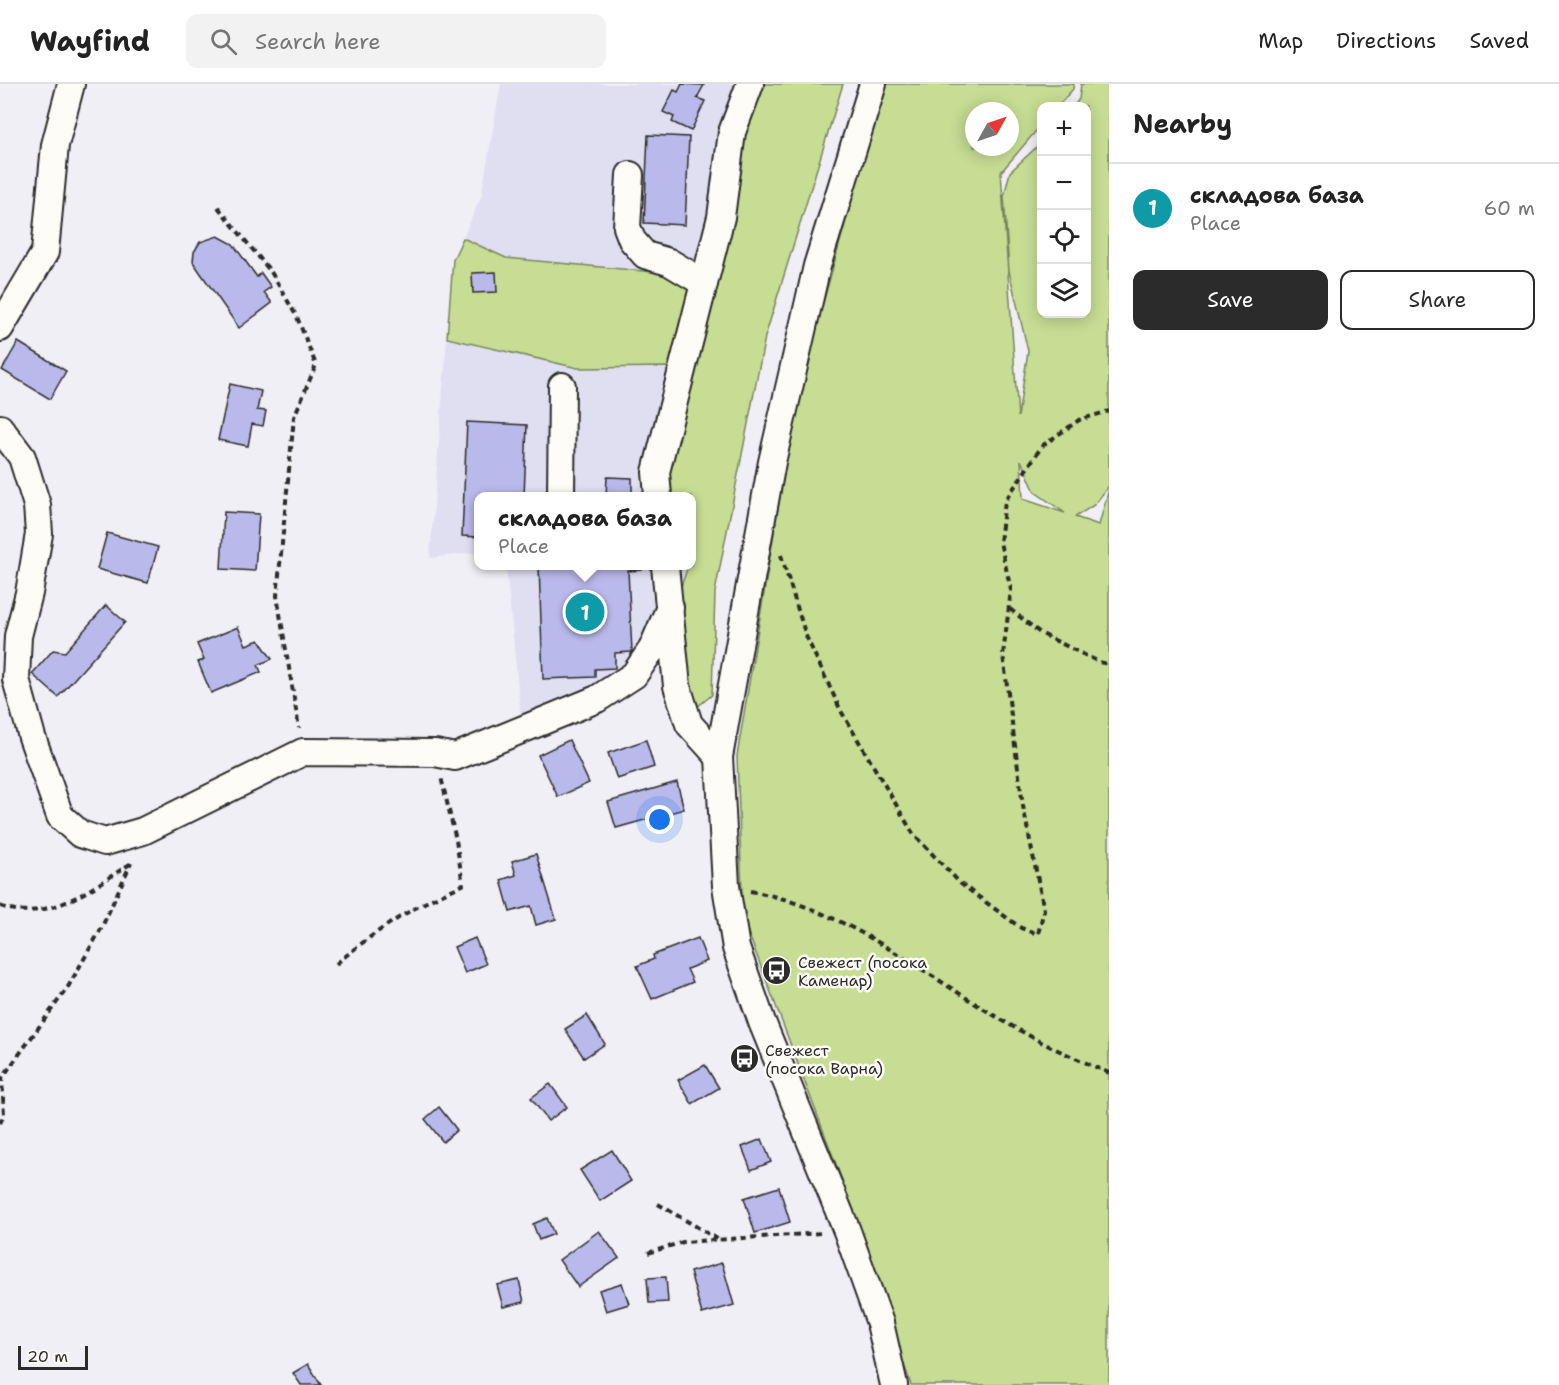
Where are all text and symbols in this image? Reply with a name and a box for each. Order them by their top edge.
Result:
search box [186,14,606,68]
text: Wayfind [30,22,150,60]
icon: search [207,25,240,58]
text: Search here [255,27,381,56]
text: Map [1258,27,1303,55]
text: Directions [1336,27,1436,55]
text: Saved [1469,27,1529,55]
north arrow [965,102,1019,156]
map controls [1037,102,1091,318]
button: + [1037,102,1091,156]
text: Nearby [1133,106,1232,141]
button: − [1037,156,1091,210]
text: складова база [1190,181,1364,210]
text: 1 [1148,195,1157,221]
text: 60 m [1483,195,1535,221]
button: locate [1037,210,1091,264]
text: Place [1190,210,1241,236]
button: layers [1037,264,1091,318]
button: Save [1133,270,1328,330]
button: Share [1340,270,1535,330]
popup [474,492,696,570]
text: складова база [498,504,672,533]
text: Place [498,533,549,559]
pin: 1 [566,590,604,634]
your location [645,805,674,834]
place label: Свежест (посока Каменар) [798,952,927,991]
bus stop icon: Свежест (посока Каменар) [761,955,793,987]
place label: Свежест (посока Варна) [765,1040,883,1079]
bus stop icon: Свежест (посока Варна) [728,1043,760,1075]
scale bar [18,1343,88,1370]
text: 20 m [27,1346,68,1367]

